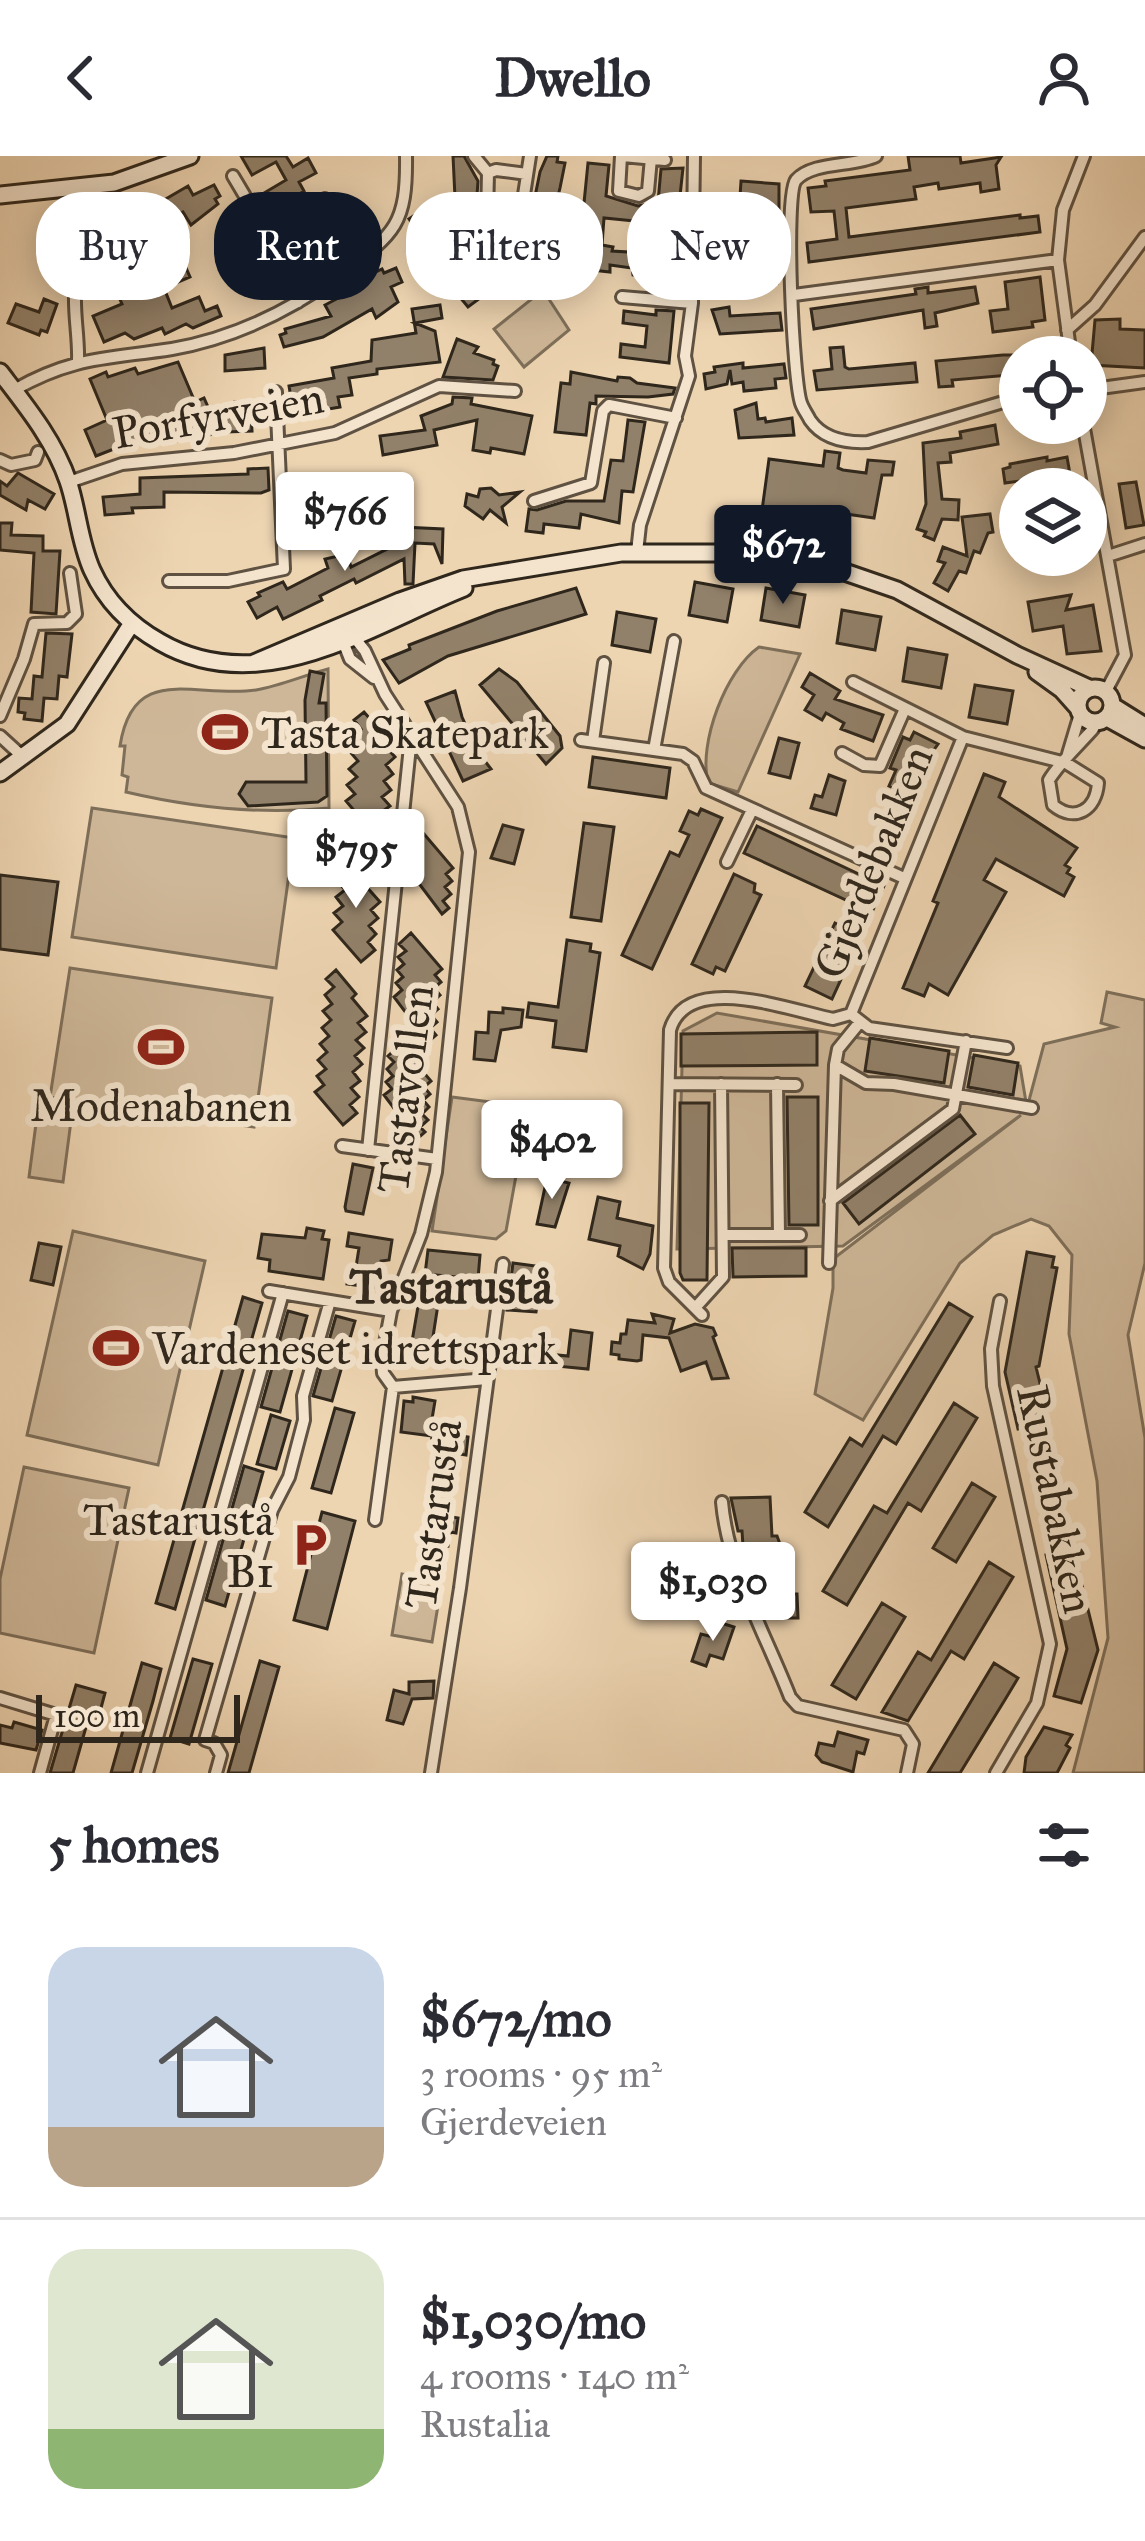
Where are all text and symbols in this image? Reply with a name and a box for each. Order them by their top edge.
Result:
icon: back [48,45,114,111]
text: Dwello [494,45,651,111]
icon: person [1031,45,1097,111]
chip: Buy [36,192,190,300]
chip: Rent [214,192,382,300]
chip: Filters [406,192,603,300]
chip: New [627,192,791,300]
map controls [999,336,1107,576]
button: locate [999,336,1107,444]
street label: Porfyrveien [108,369,328,461]
button: layers [999,468,1107,576]
pin: $766 [274,472,416,574]
text: $766 [303,487,387,535]
pin: $672 [712,505,854,607]
text: $672 [741,520,825,568]
place label: Tasta Skatepark [261,705,549,760]
sports icon: Tasta Skatepark [200,707,250,757]
street label: Gjerdebakken [801,738,945,986]
pin: $795 [285,809,427,911]
text: $795 [314,824,398,872]
street label: Tastavollen [365,982,445,1196]
sports icon: Modenabanen [136,1022,186,1072]
place label: Modenabanen [30,1078,292,1133]
pin: $402 [481,1100,623,1202]
text: $402 [508,1115,596,1163]
district label: Tastarustå [349,1257,554,1316]
place label: Vardeneset idrettspark [151,1321,558,1376]
sports icon: Vardeneset idrettspark [91,1323,141,1373]
street label: Rustabakken [1005,1380,1107,1618]
street label: Tastarustå [392,1416,474,1612]
place label: Tastarustå B1 [83,1492,274,1599]
parking icon: Tastarustå B1 [285,1520,335,1570]
pin: $1,030 [615,1542,811,1644]
text: $1,030 [658,1557,768,1605]
scale bar [36,1689,240,1742]
text: 100 m [54,1696,140,1736]
icon: filters [1031,1812,1097,1878]
text: 5 homes [48,1814,219,1876]
text: $672/mo [420,1988,612,2050]
icon: home [144,1995,288,2139]
text: 3 rooms · 95 m² [420,2050,662,2098]
text: Gjerdeveien [420,2098,607,2146]
text: $1,030/mo [420,2290,646,2352]
icon: home [144,2297,288,2441]
text: 4 rooms · 140 m² [420,2352,689,2400]
text: Rustalia [420,2400,550,2448]

